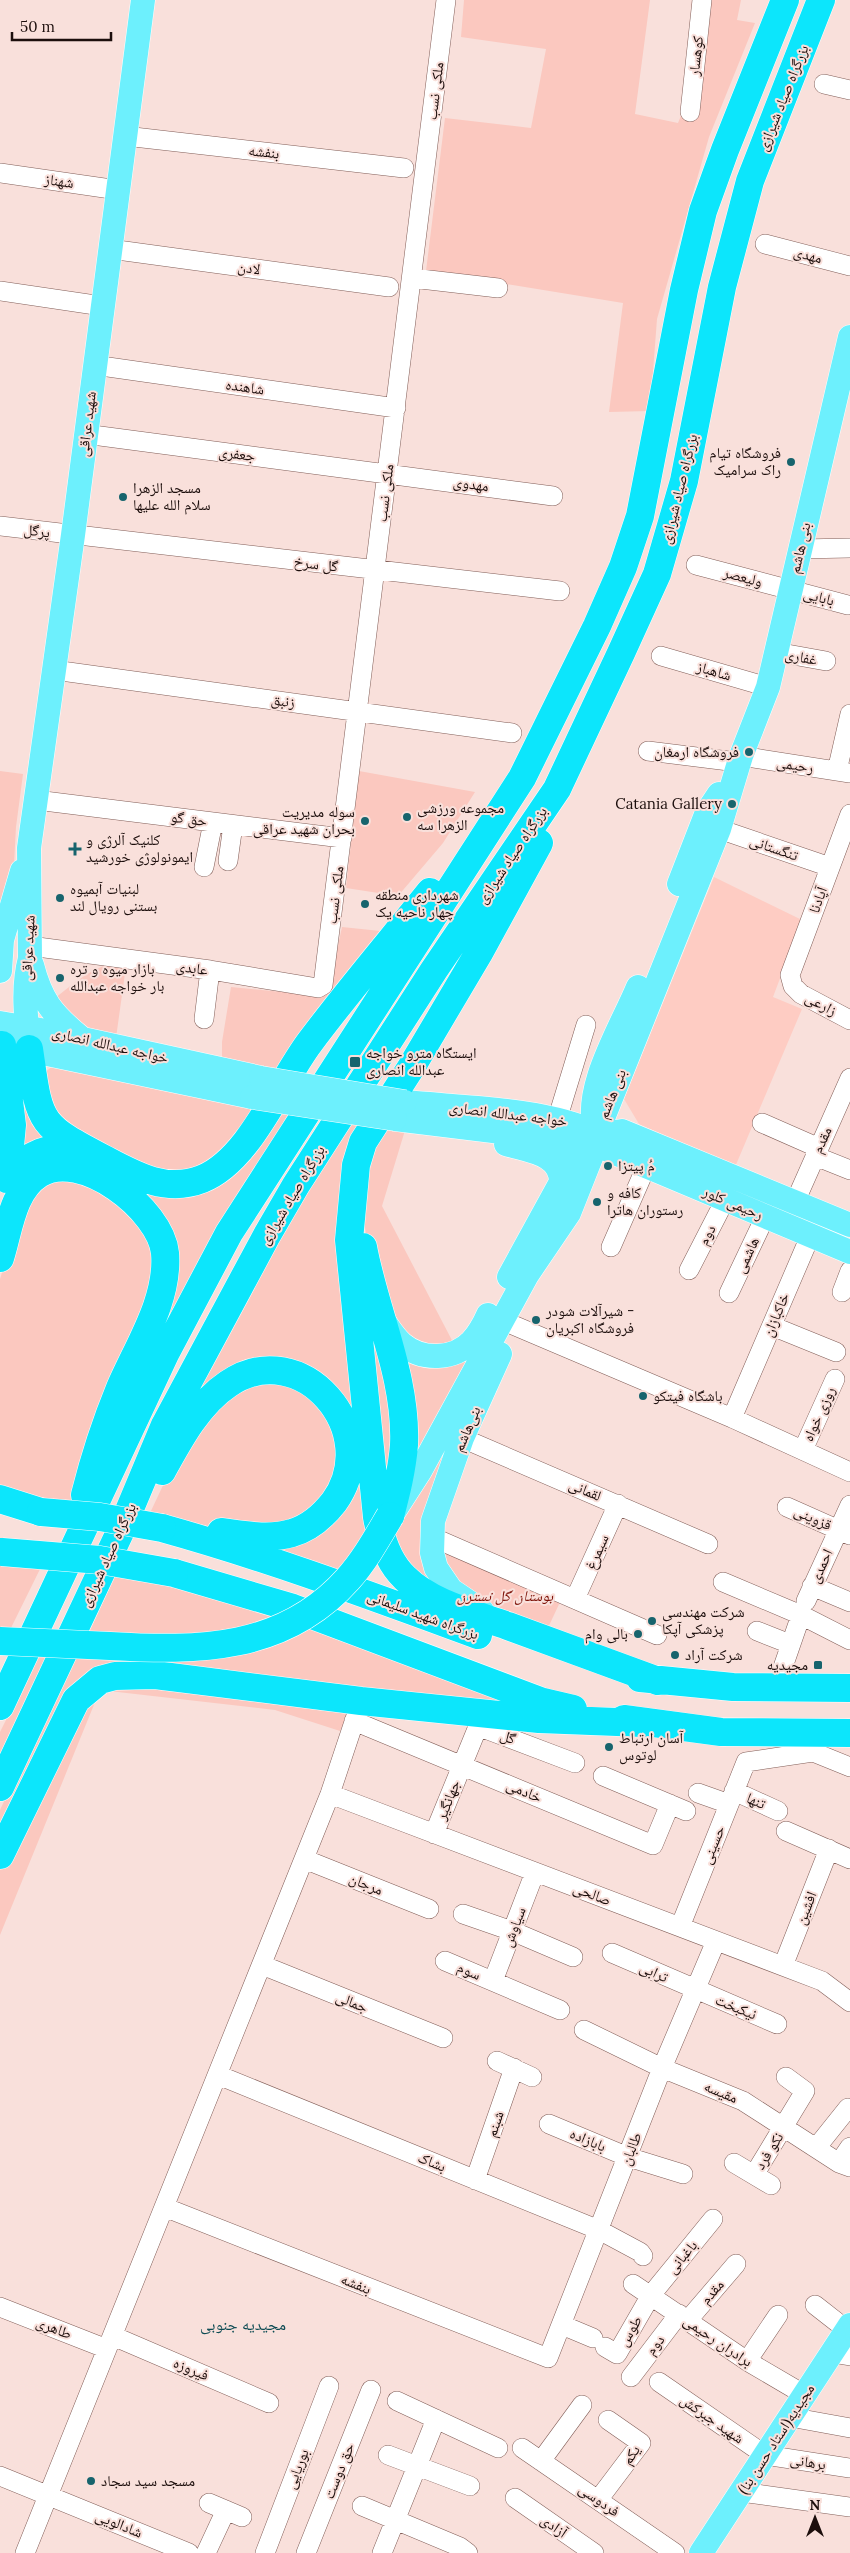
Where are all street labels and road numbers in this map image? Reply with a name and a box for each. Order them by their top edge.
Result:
street label: کوهسار [684,35,707,78]
street label: بزرگراه صیاد شیرازی [753,42,813,154]
street label: ملکی نسب [422,61,448,121]
street label: بنفشه [248,140,280,163]
street label: شهناز [42,169,75,192]
street label: مهدی [791,242,825,268]
street label: لادن [236,257,262,279]
street label: شاهنده [224,374,266,399]
street label: شهید عراقی [73,390,101,458]
street label: بزرگراه صیاد شیرازی [656,432,702,546]
street label: جعفری [217,442,257,466]
street label: ملکی نسب [372,463,398,523]
street label: مهدوی [452,472,490,496]
street label: پرگل [23,519,51,543]
street label: بنی هاشم [784,520,816,576]
street label: گل سرخ [293,551,340,577]
street label: ولیعصر [721,562,765,591]
street label: بابایی [801,583,837,611]
street label: غفاری [783,644,819,670]
street label: شاهباز [694,656,734,685]
street label: زنبق [270,689,296,713]
street label: رحیمی [775,752,815,778]
street label: بزرگراه صیاد شیرازی [472,803,552,907]
street label: حق گو [170,807,209,831]
street label: تنگستانی [747,830,801,866]
street label: ملکی نسب [322,865,348,925]
street label: آپادنا [804,883,832,916]
street label: شهید عراقی [16,914,40,981]
street label: عابدی [175,956,210,980]
street label: زارعی [802,987,840,1021]
street label: خواجه عبدالله انصاری [50,1022,171,1068]
street label: بنی هاشم [593,1066,631,1122]
street label: خواجه عبدالله انصاری [448,1097,569,1131]
street label: مقدم [807,1123,837,1156]
street label: بزرگراه صیاد شیرازی [254,1141,330,1249]
street label: رحیمی کلور [699,1181,767,1225]
street label: دوم [693,1221,721,1249]
street label: هاشمی [730,1234,764,1276]
street label: خاکبازان [758,1290,794,1340]
street label: روزی خواه [798,1383,840,1445]
street label: بنی‌هاشم [448,1403,486,1455]
street label: لقمانی [566,1474,604,1506]
street label: بزرگراه صیاد شیرازی [75,1500,141,1610]
street label: قزوینی [791,1501,835,1535]
street label: سیمرغ [580,1531,614,1573]
street label: احمدی [804,1546,838,1586]
street label: بزرگراه شهید سلیمانی [364,1586,482,1644]
street label: گل [497,1725,519,1749]
street label: خادمی [503,1775,545,1808]
street label: جهانگیر [431,1777,464,1824]
street label: تنها [744,1788,769,1813]
street label: حسینی [696,1822,730,1867]
street label: مرجان [346,1868,386,1900]
street label: صالحی [570,1878,614,1910]
street label: افشین [791,1889,821,1927]
street label: سیاوش [497,1904,531,1950]
street label: سوم [454,1957,484,1985]
street label: ترابی [637,1957,672,1987]
street label: جمالی [333,1987,371,2018]
street label: نیکبخت [713,1990,760,2023]
street label: مقیسه [701,2076,741,2107]
street label: شبنم [481,2108,509,2140]
street label: بابازاده [567,2123,609,2156]
street label: نکو فرد [750,2129,787,2173]
street label: طالبان [616,2130,646,2168]
street label: بشاک [415,2147,449,2176]
street label: باغبانی [662,2236,702,2278]
street label: بنفشه [338,2269,374,2298]
street label: مقدم [696,2275,729,2309]
street label: برادران رحیمی [680,2311,756,2371]
street label: طاهری [33,2312,75,2344]
street label: طوس [613,2312,647,2350]
street label: دوم [641,2331,669,2359]
street label: فیروزه [171,2353,212,2384]
street label: مجیدیه(استاد حسن بنا) [733,2380,819,2498]
street label: شهید جبرکش [676,2390,748,2448]
street label: حق دوست [319,2440,359,2502]
street label: یکم [617,2441,645,2469]
street label: بوریایی [280,2446,314,2492]
street label: برهانی [789,2449,827,2475]
street label: فردوسی [575,2479,623,2521]
street label: شادالویی [92,2506,146,2543]
street label: آزادی [537,2510,572,2543]

